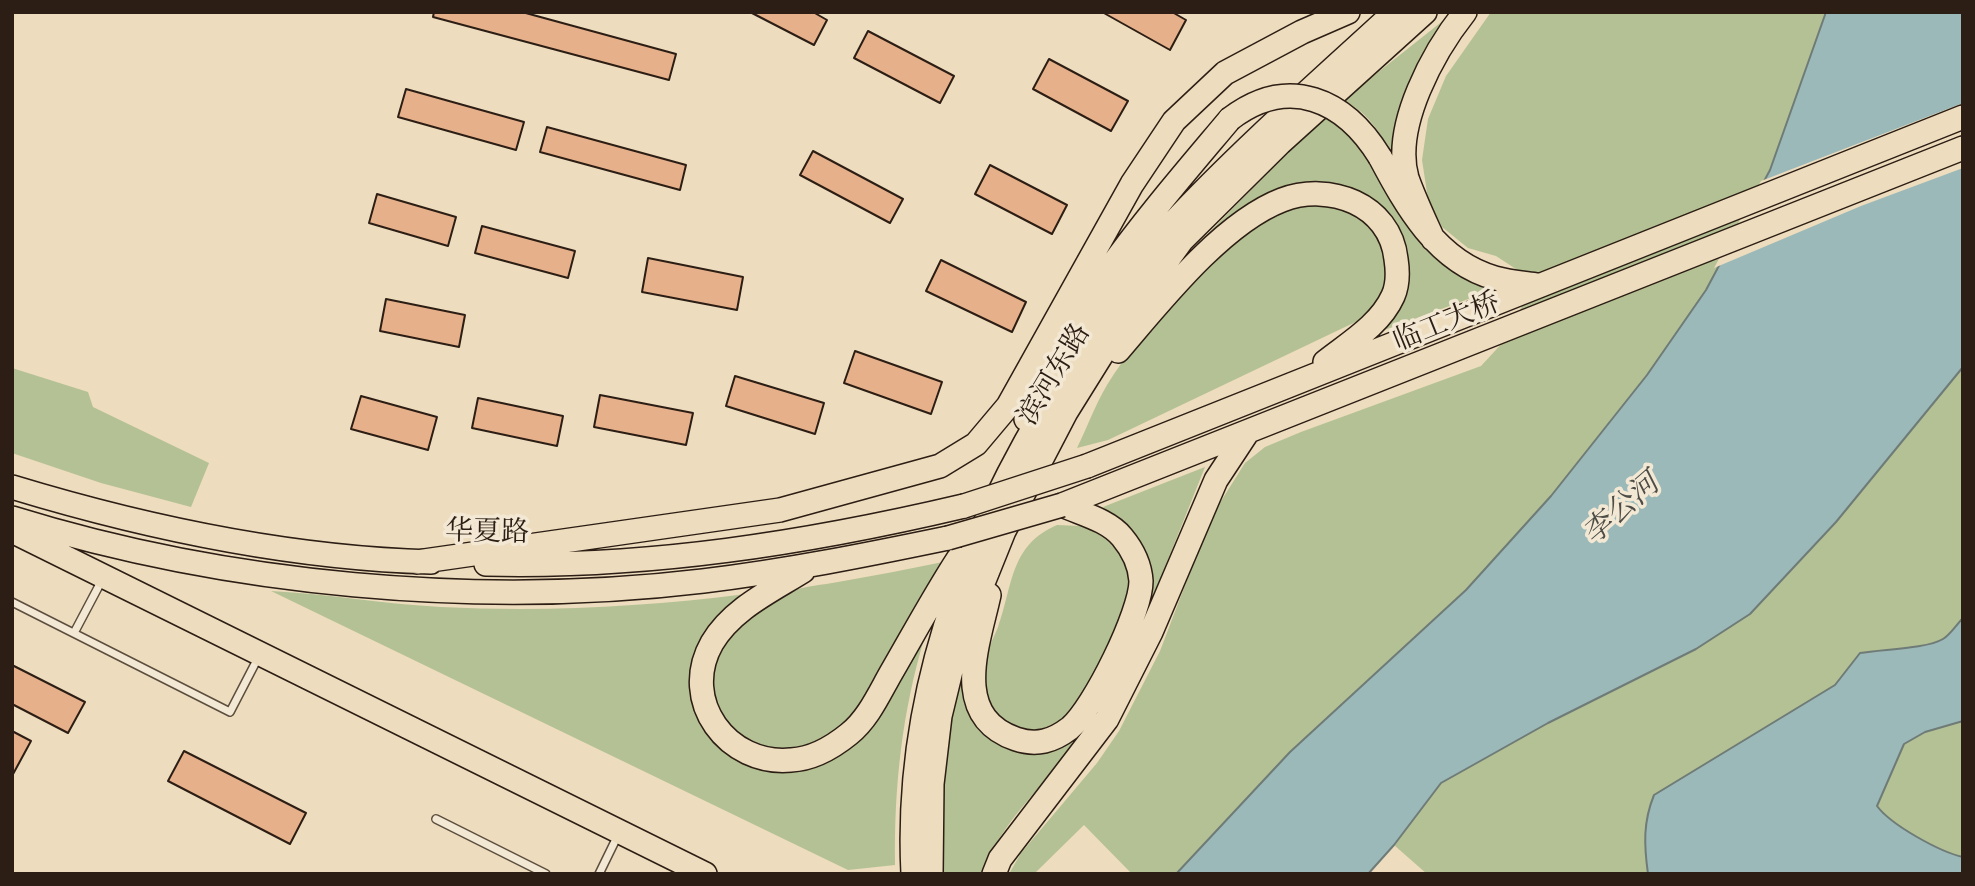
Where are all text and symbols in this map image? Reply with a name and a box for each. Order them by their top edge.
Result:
street label: 临工大桥 [1389,286,1505,360]
street label: 滨河东路 [1012,318,1098,432]
water label: 李公河 [1576,467,1668,553]
street label: 华夏路 [445,515,529,551]

